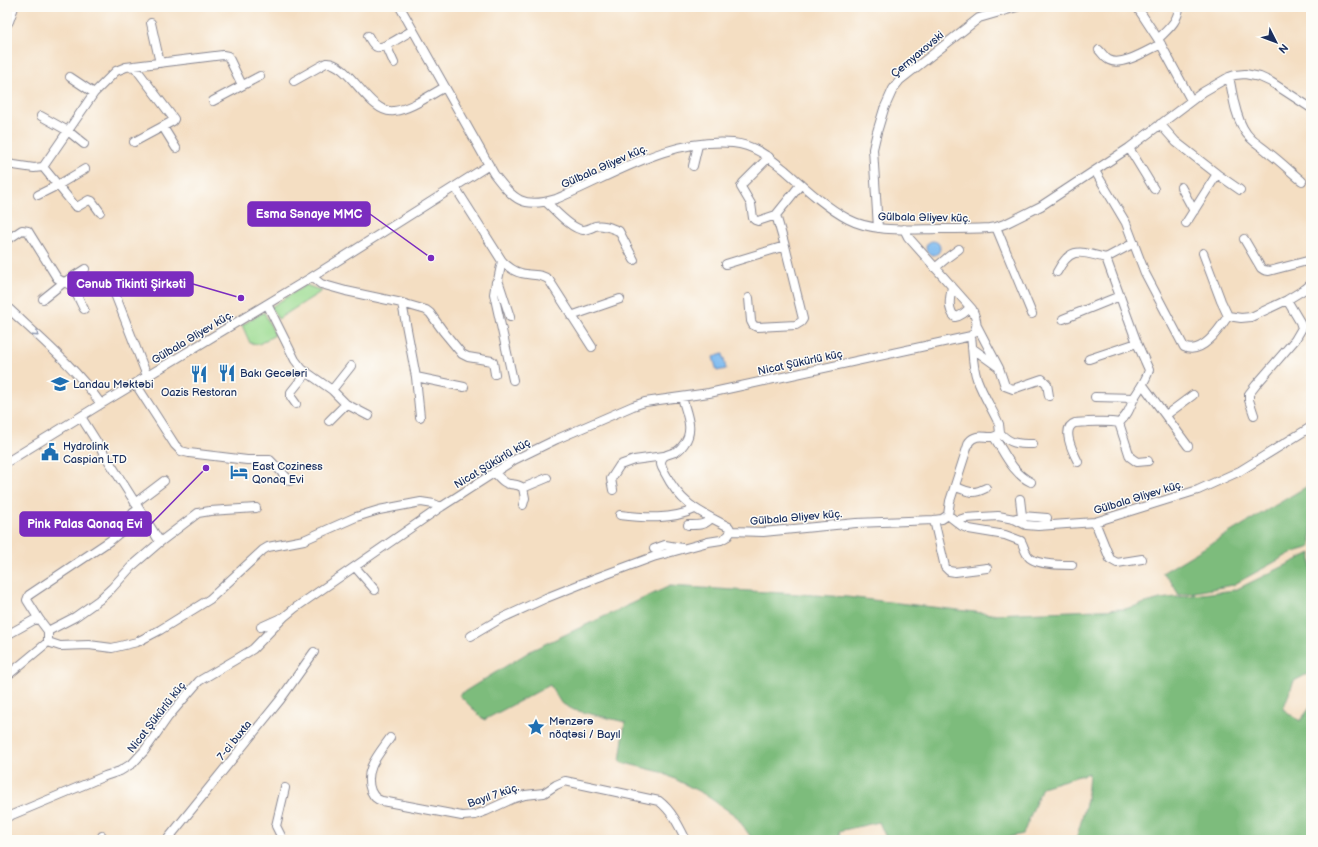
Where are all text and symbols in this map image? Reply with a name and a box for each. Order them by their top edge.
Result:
north arrow [1256,22,1296,62]
street label: Çernyaxovski [888,28,946,80]
text: N [1275,41,1291,56]
street label: Gülbala Əliyev küç. [559,142,649,191]
callout: Esma Sənaye MMC [248,202,370,226]
text: Esma Sənaye MMC [256,207,363,222]
street label: Gülbala Əliyev küç. [878,210,970,225]
callout: Cənub Tikinti Şirkəti [68,272,193,296]
text: Cənub Tikinti Şirkəti [76,277,186,292]
street label: Gülbala Əliyev küç. [149,308,235,367]
one-way arrow [31,329,38,336]
street label: Nicat Şükürlü küç [757,347,844,378]
restaurant icon: Bakı Gecələri [217,363,237,383]
restaurant icon: Oazis Restoran [189,364,209,384]
place label: Bakı Gecələri [240,367,307,380]
school or university icon: Landau Məktəbi [50,374,70,394]
place label: Landau Məktəbi [73,378,153,391]
place label: Oazis Restoran [161,386,237,399]
street label: Nicat Şükürlü küç [452,436,533,491]
place label: Hydrolink Caspian LTD [63,440,127,466]
public building icon: Hydrolink Caspian LTD [40,442,60,462]
place label: East Coziness Qonaq Evi [252,460,323,486]
hotel icon: East Coziness Qonaq Evi [229,462,249,482]
street label: Gülbala Əliyev küç. [1092,478,1184,517]
street label: Gülbala Əliyev küç. [749,507,843,528]
callout: Pink Palas Qonaq Evi [20,512,151,536]
text: Pink Palas Qonaq Evi [27,517,143,532]
street label: Nicat Şükürlü küç [125,679,188,755]
place label: Mənzərə nöqtəsi / Bayıl [549,715,620,741]
place icon: Mənzərə nöqtəsi / Bayıl [526,717,546,737]
street label: 7-ci buxta [214,718,254,763]
street label: Bayıl 7 küç. [466,781,521,810]

